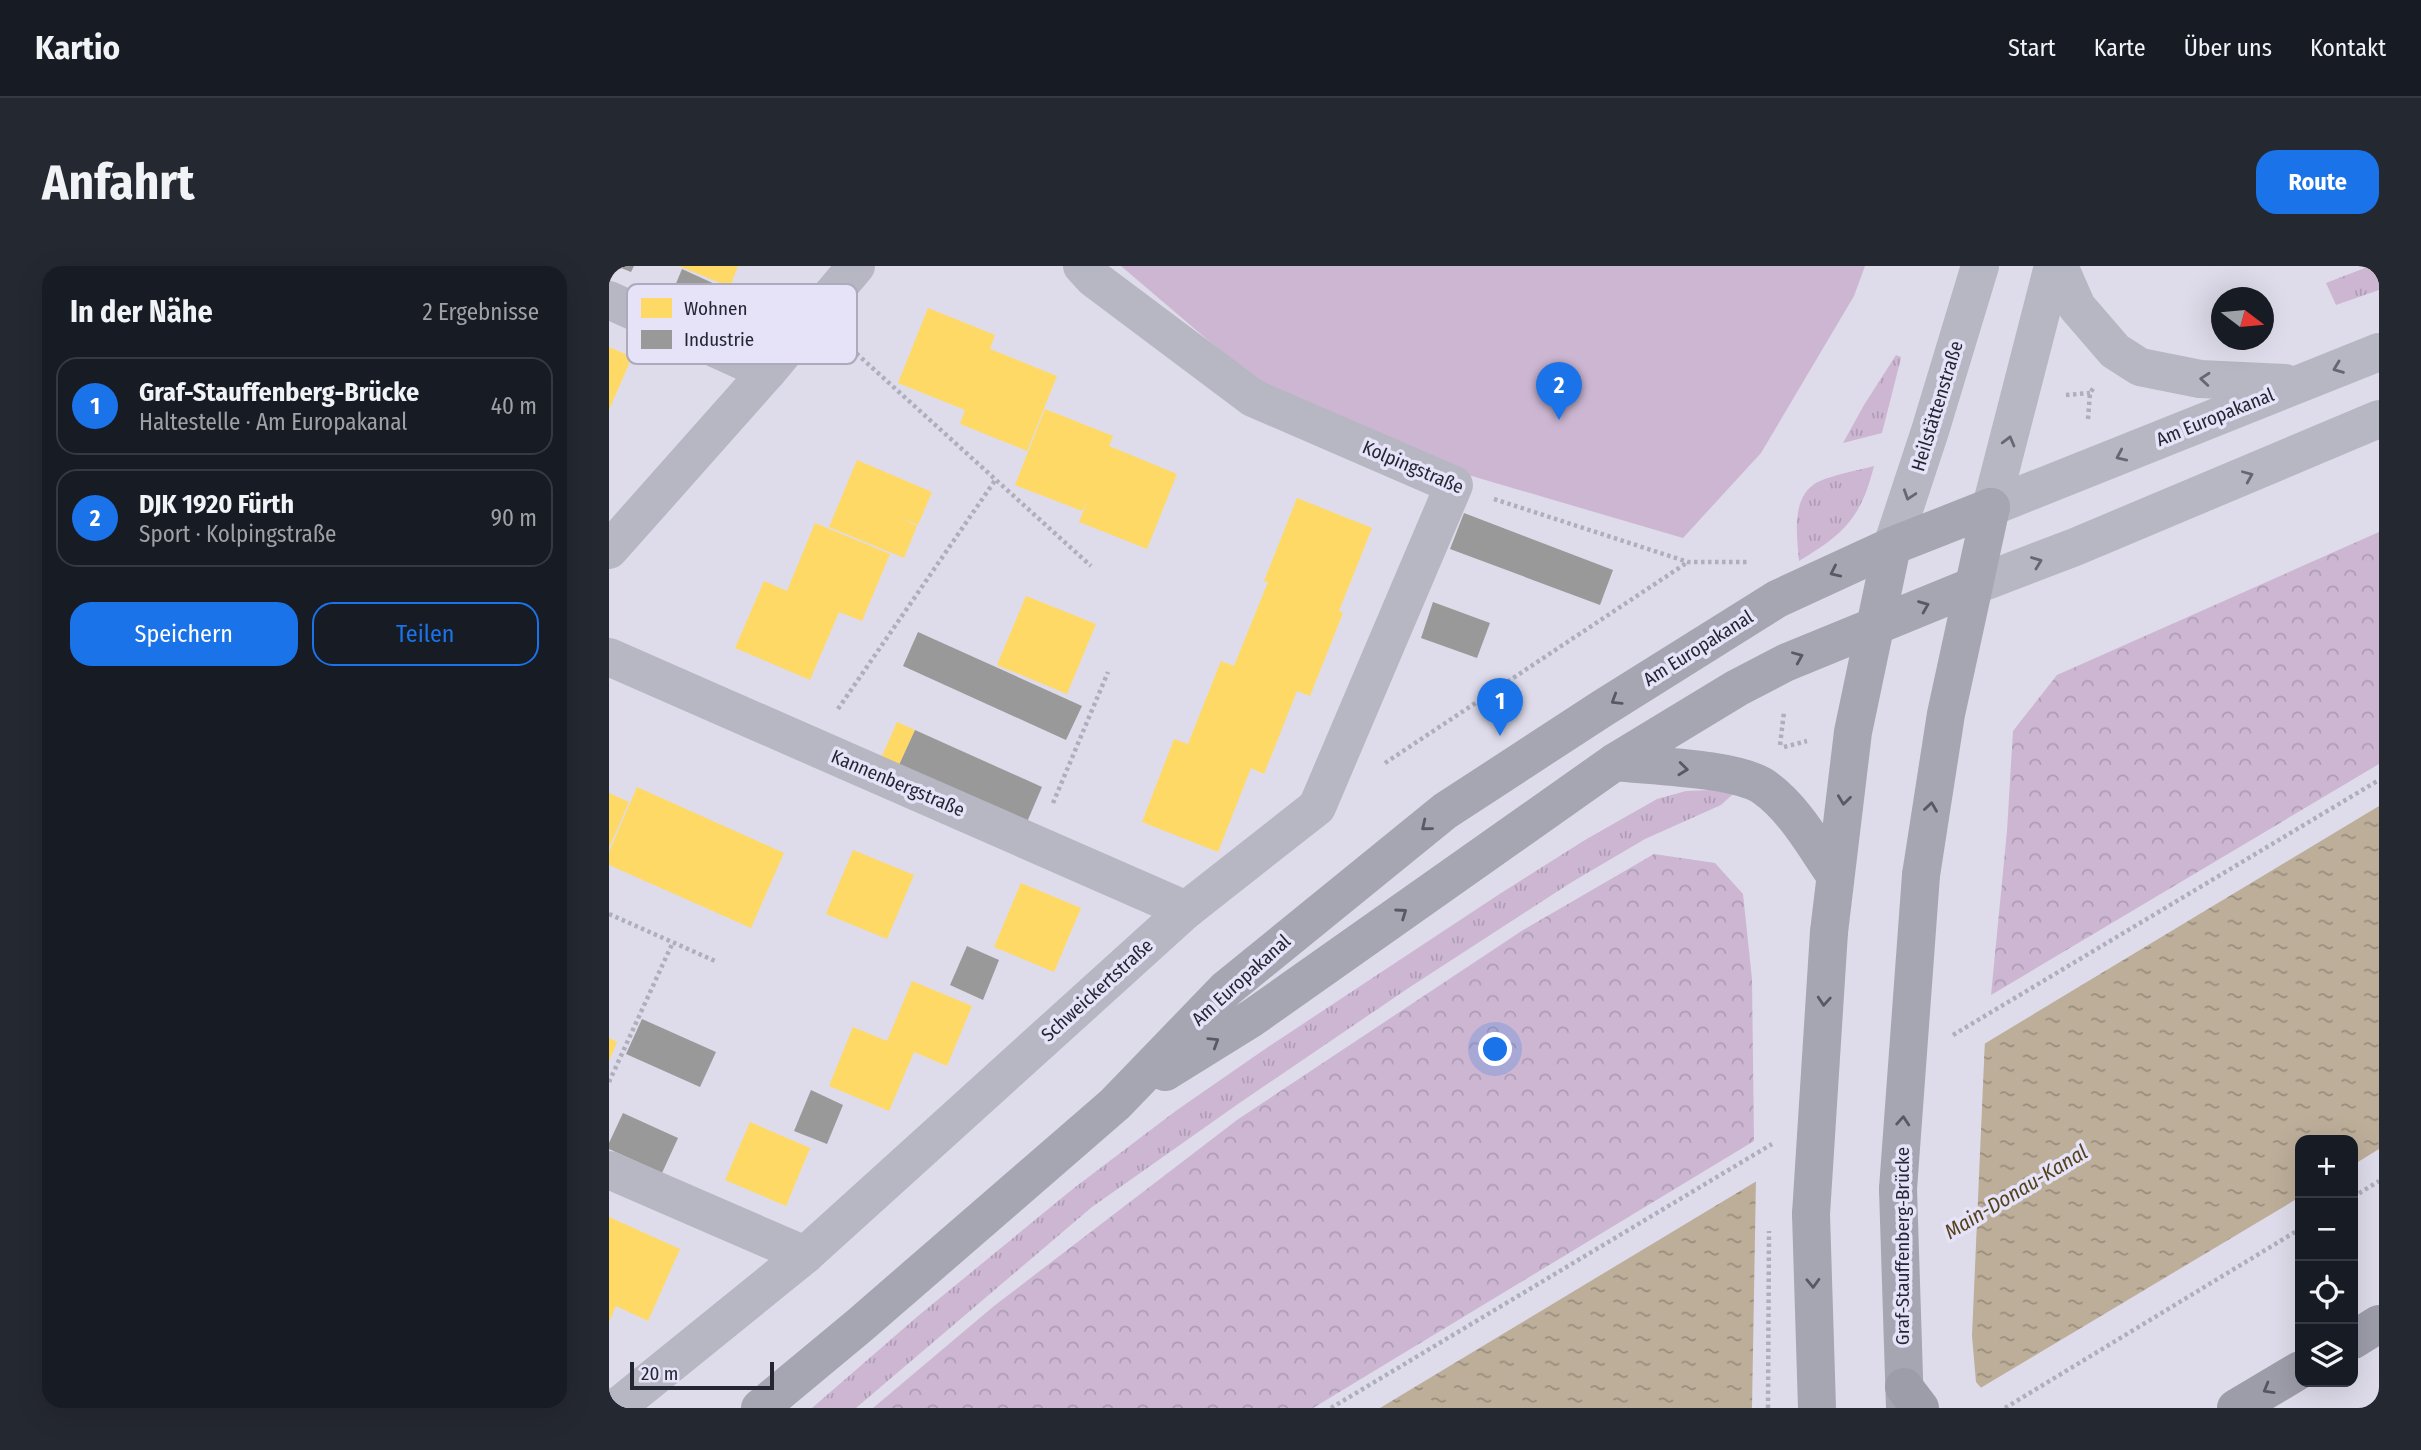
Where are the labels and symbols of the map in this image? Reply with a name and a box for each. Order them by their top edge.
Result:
legend [627,284,857,364]
north arrow [2211,287,2274,350]
text: Wohnen [684,297,747,320]
text: Industrie [684,328,754,351]
street label: Heilstättenstraße [1906,338,1968,474]
one-way arrow [2333,359,2345,373]
pin: 2 [1536,362,1582,420]
one-way arrow [2199,372,2210,387]
street label: Am Europakanal [2153,383,2277,451]
street label: Kolpingstraße [1359,435,1467,499]
one-way arrow [2001,435,2015,447]
one-way arrow [2116,448,2128,462]
one-way arrow [2241,470,2253,484]
one-way arrow [1903,488,1917,501]
one-way arrow [2030,556,2043,570]
one-way arrow [1830,564,1842,578]
one-way arrow [1916,600,1929,614]
street label: Am Europakanal [1639,605,1757,691]
one-way arrow [1791,652,1803,666]
pin: 1 [1477,678,1523,736]
one-way arrow [1610,691,1623,704]
street label: Kannenbergstraße [828,745,968,821]
one-way arrow [1678,761,1689,776]
one-way arrow [1837,794,1852,806]
one-way arrow [1923,802,1938,813]
one-way arrow [1422,817,1434,830]
one-way arrow [1394,909,1407,921]
street label: Am Europakanal [1187,930,1295,1030]
street label: Schweickertstraße [1036,934,1158,1046]
one-way arrow [1817,995,1832,1006]
your location [1478,1032,1512,1066]
one-way arrow [1207,1037,1220,1050]
one-way arrow [1895,1116,1910,1127]
water label: Main-Donau-Kanal [1940,1139,2092,1245]
street label: Graf-Stauffenberg-Brücke [1891,1147,1914,1345]
one-way arrow [1805,1278,1821,1288]
scale bar [630,1359,773,1391]
one-way arrow [2263,1381,2275,1394]

